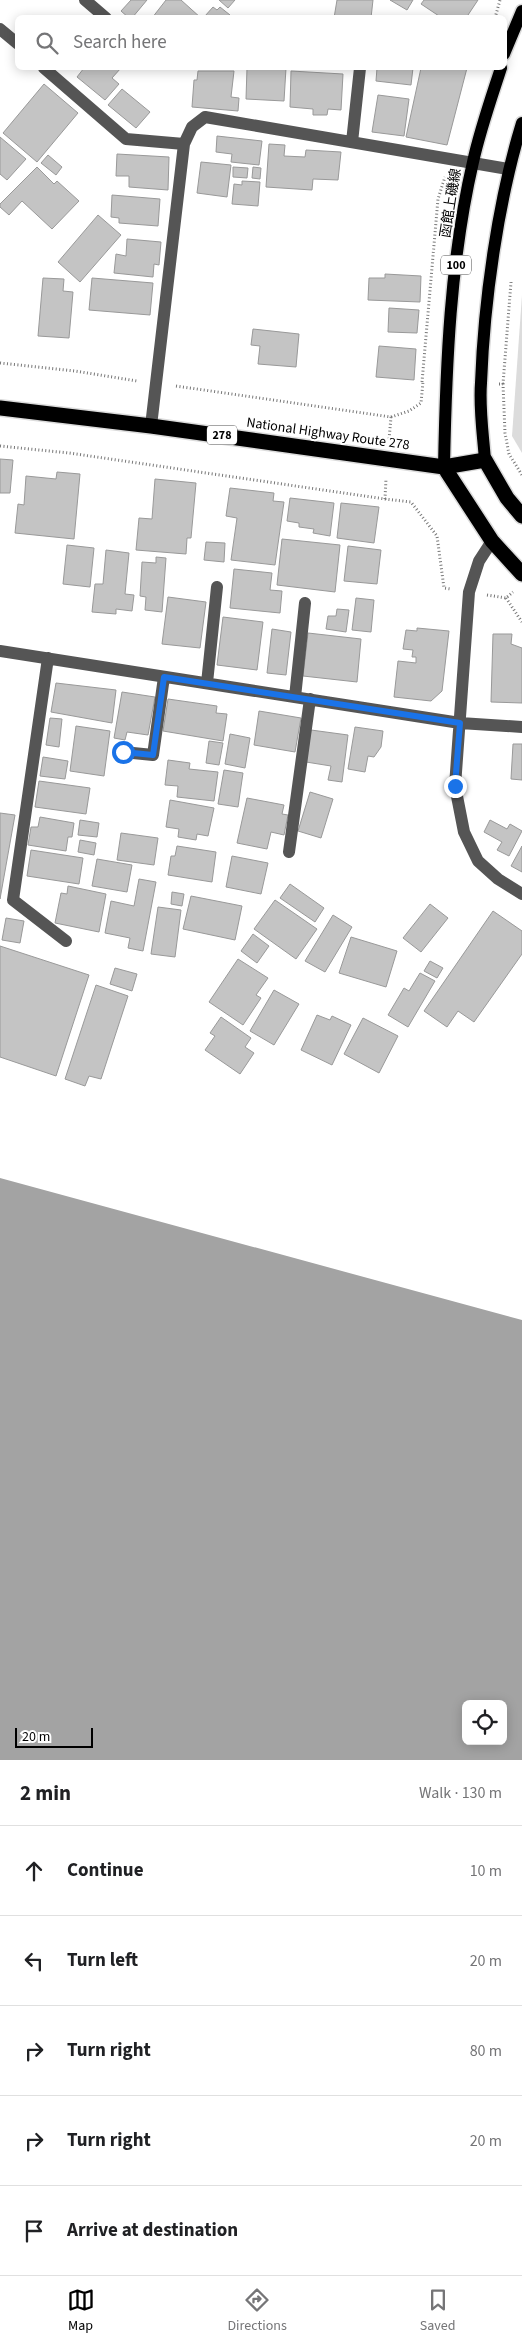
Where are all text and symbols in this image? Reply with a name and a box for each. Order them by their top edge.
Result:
search box [15,15,507,70]
icon: search [33,29,61,57]
text: Search here [73,29,167,56]
street label: 函館上磯線 [436,167,466,239]
road number: 100 [441,256,471,274]
street label: National Highway Route 278 [245,413,411,455]
road number: 278 [207,426,237,444]
route start [112,741,135,764]
route end [444,775,467,798]
map controls [462,1700,507,1745]
button: locate [462,1700,507,1745]
scale bar [15,1725,92,1748]
text: 20 m [22,1727,50,1747]
text: 2 min [20,1778,71,1808]
text: Walk · 130 m [419,1782,502,1804]
icon: ahead [20,1857,48,1885]
text: Continue [67,1857,144,1884]
text: 10 m [470,1860,502,1882]
icon: left [20,1947,48,1975]
text: Turn left [67,1947,138,1974]
text: 20 m [470,1950,502,1972]
icon: right [20,2037,48,2065]
text: Turn right [67,2037,151,2064]
text: 80 m [470,2040,502,2062]
icon: right [20,2127,48,2155]
text: Turn right [67,2127,151,2154]
text: 20 m [470,2130,502,2152]
icon: arrive [20,2217,48,2245]
text: Arrive at destination [67,2217,238,2244]
tab: Map [67,2286,95,2336]
tab: Directions [228,2286,287,2336]
tab: Saved [420,2286,455,2336]

